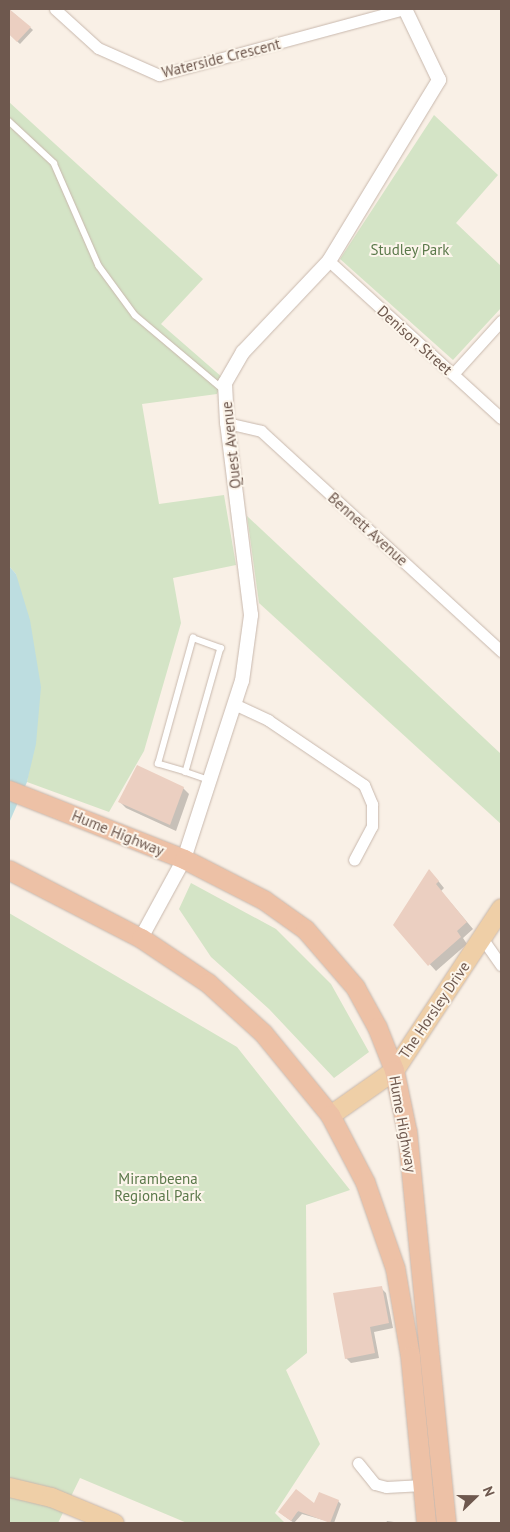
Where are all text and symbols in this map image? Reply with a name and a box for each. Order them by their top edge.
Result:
street label: Waterside Crescent [160,35,282,81]
park label: Studley Park [370,241,450,259]
street label: Denison Street [374,302,456,378]
street label: Quest Avenue [217,400,245,490]
street label: Bennett Avenue [324,488,412,570]
street label: Hume Highway [69,806,167,860]
street label: The Horsley Drive [395,958,473,1062]
street label: Hume Highway [386,1074,420,1174]
park label: Mirambeena Regional Park [114,1169,202,1204]
north arrow [450,1472,500,1522]
text: N [479,1484,499,1499]

